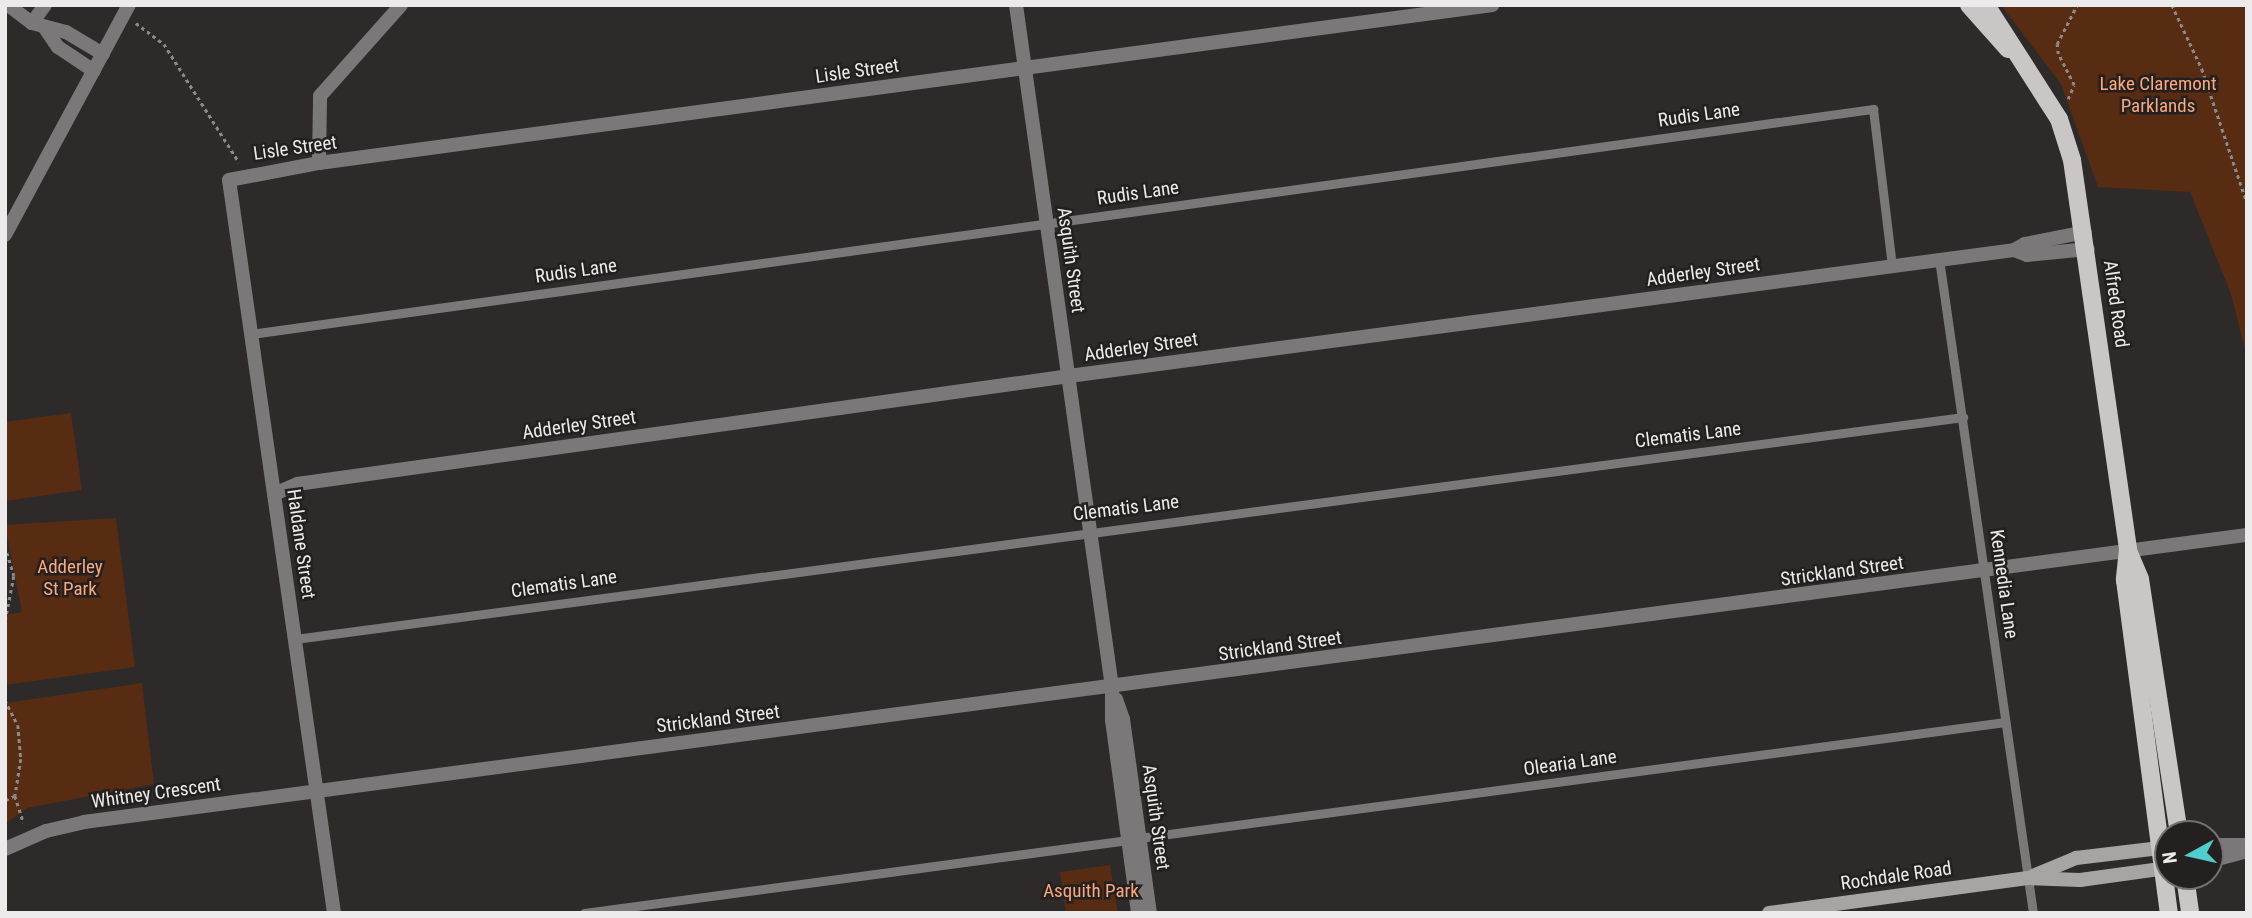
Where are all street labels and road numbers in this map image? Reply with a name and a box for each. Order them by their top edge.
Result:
street label: Lisle Street [814,54,900,88]
street label: Rudis Lane [1657,98,1741,132]
street label: Lisle Street [252,131,338,165]
street label: Rudis Lane [1096,176,1180,210]
street label: Asquith Street [1052,206,1090,314]
street label: Adderley Street [1645,253,1761,291]
street label: Rudis Lane [534,254,618,288]
street label: Alfred Road [2099,259,2133,349]
street label: Adderley Street [1083,328,1199,366]
street label: Adderley Street [521,406,637,444]
street label: Clematis Lane [1634,417,1742,453]
street label: Haldane Street [282,488,320,600]
street label: Clematis Lane [1072,490,1180,526]
street label: Kennedia Lane [1985,528,2023,640]
street label: Strickland Street [1779,551,1905,591]
street label: Clematis Lane [510,565,618,603]
street label: Strickland Street [1217,626,1343,666]
street label: Strickland Street [655,700,781,738]
street label: Olearia Lane [1522,745,1618,781]
street label: Asquith Street [1137,763,1175,871]
street label: Whitney Crescent [90,773,222,813]
street label: Rochdale Road [1839,857,1953,895]

